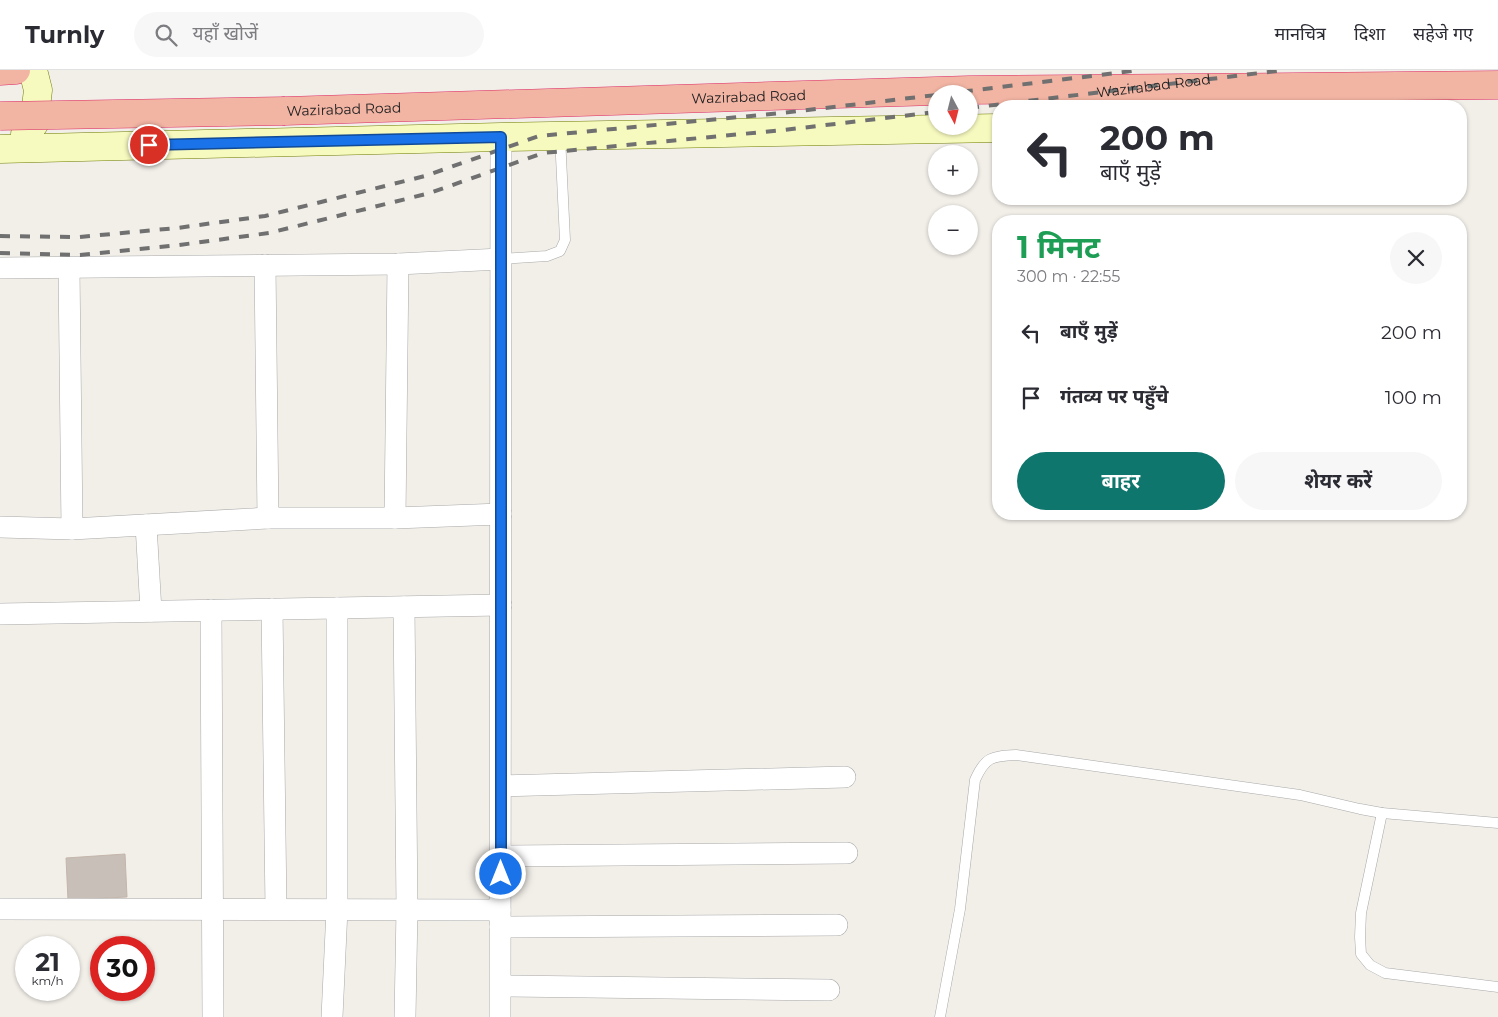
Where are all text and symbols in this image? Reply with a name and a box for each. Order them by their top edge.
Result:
search box [134,12,484,57]
text: Turnly [25,20,104,49]
icon: search [152,21,180,49]
text: यहाँ खोजें [192,22,258,45]
text: मानचित्र [1275,23,1326,45]
text: दिशा [1354,23,1385,45]
text: सहेजे गए [1413,23,1473,45]
street label: Wazirabad Road [1096,70,1212,102]
north arrow [928,85,978,135]
map controls [928,85,978,255]
street label: Wazirabad Road [691,86,806,108]
street label: Wazirabad Road [286,98,402,120]
text: 200 m [1100,116,1215,159]
icon: left [1017,120,1082,185]
pin [128,124,170,166]
icon: arrive [135,131,163,159]
button: + [928,145,978,195]
text: बाएँ मुड़ें [1100,159,1161,186]
button: − [928,205,978,255]
text: 1 मिनट [1017,229,1100,266]
button: close [1390,232,1442,284]
text: 300 m · 22:55 [1017,267,1120,286]
icon: left [1017,319,1045,347]
text: बाएँ मुड़ें [1060,320,1117,343]
text: 200 m [1381,321,1442,344]
icon: arrive [1017,384,1045,412]
text: गंतव्य पर पहुँचे [1060,385,1168,408]
text: 100 m [1385,386,1442,409]
button: बाहर [1017,452,1225,510]
button: शेयर करें [1235,452,1442,510]
position arrow [474,847,526,899]
speed limit sign: 30 [90,936,155,1001]
text: 21 [35,947,60,977]
text: km/h [31,973,64,988]

